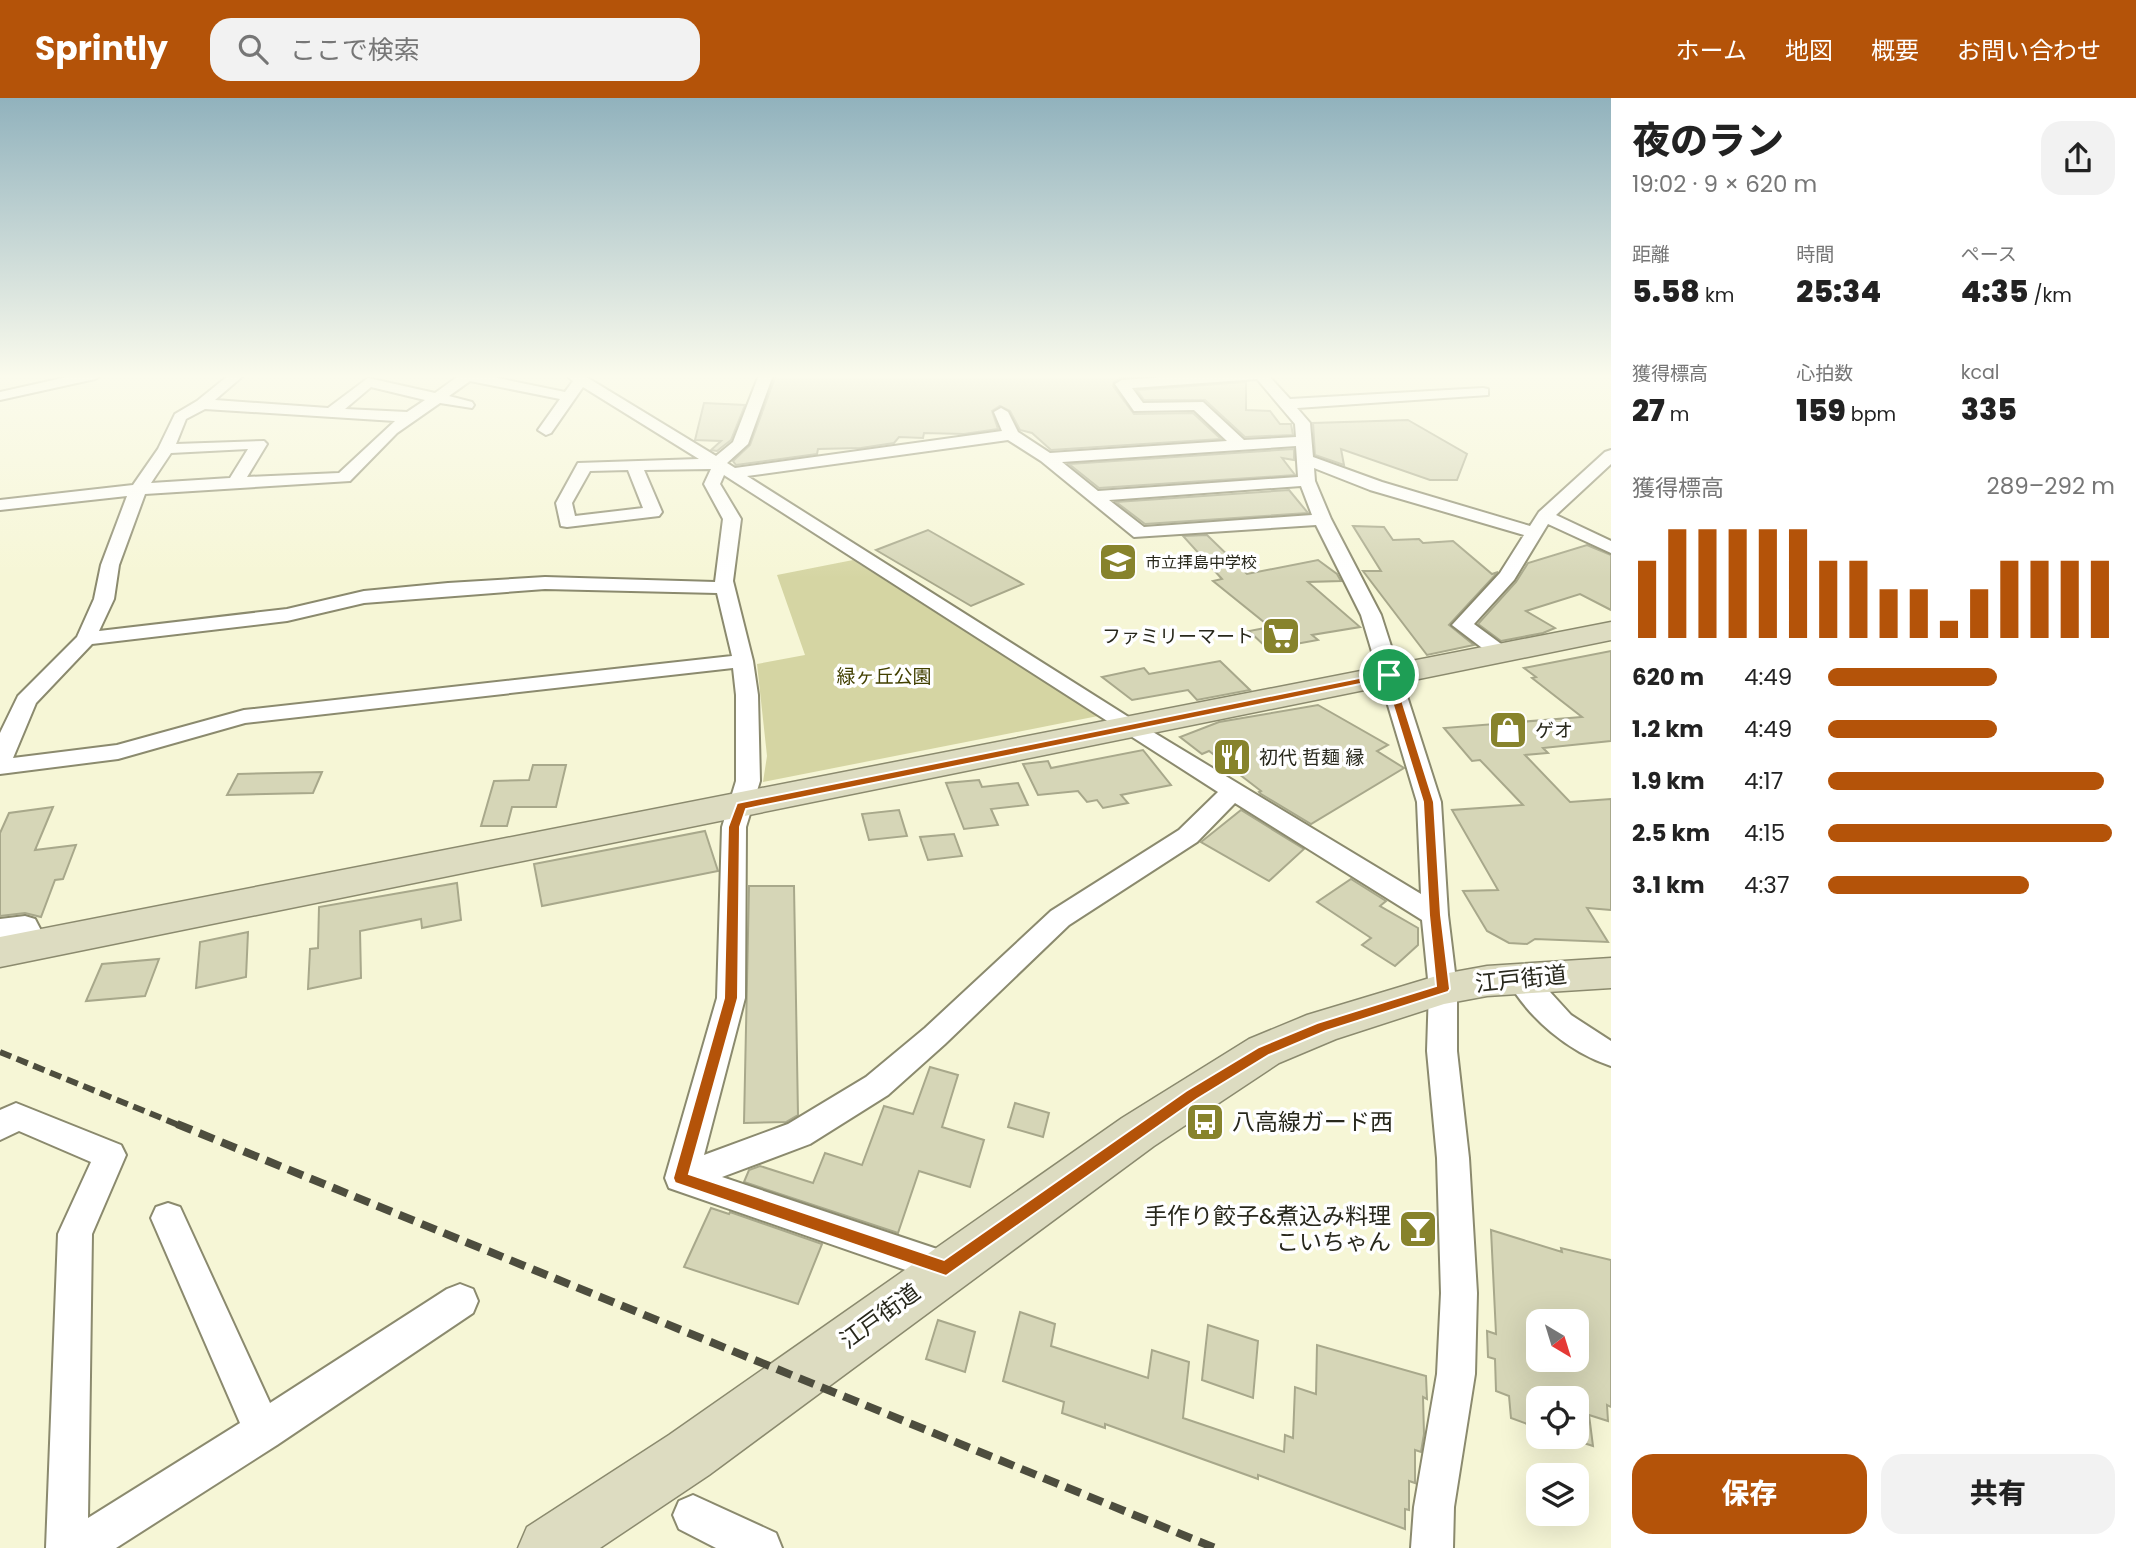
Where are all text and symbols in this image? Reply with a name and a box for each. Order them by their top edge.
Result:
search box [210,18,700,81]
text: Sprintly [35,25,168,72]
icon: search [234,30,272,68]
text: ここで検索 [290,32,420,68]
text: ホーム [1676,34,1747,67]
text: 地図 [1785,34,1833,67]
text: 概要 [1871,34,1919,67]
text: お問い合わせ [1957,34,2101,67]
text: 夜のラン [1632,114,1784,167]
button: share [2041,121,2115,195]
text: 19:02 · 9 × 620 m [1632,168,1817,200]
text: 距離 [1632,241,1670,268]
text: 時間 [1796,241,1834,268]
text: ペース [1961,241,2017,268]
text: 5.58 [1632,270,1700,313]
text: 25:34 [1796,270,1881,313]
text: 4:35 [1961,270,2028,313]
text: km [1700,282,1734,309]
text: /km [2028,282,2072,309]
text: kcal [1961,359,2000,386]
text: 獲得標高 [1632,360,1708,387]
text: 心拍数 [1796,360,1853,387]
text: 335 [1961,388,2017,431]
text: 27 [1632,389,1665,432]
text: 159 [1796,389,1846,432]
text: m [1665,401,1689,428]
text: bpm [1846,401,1896,428]
text: 289–292 m [1986,470,2115,502]
text: 獲得標高 [1632,472,1724,504]
school or university icon: 市立拝島中学校 [1097,541,1139,583]
place label: 市立拝島中学校 [1145,551,1257,574]
supermarket icon: ファミリーマート [1260,615,1302,657]
place label: ファミリーマート [1102,623,1254,650]
pin [1359,645,1419,705]
icon: arrive [1370,656,1408,694]
text: 620 m [1632,661,1704,693]
text: 4:49 [1744,661,1792,693]
park label: 緑ヶ丘公園 [836,663,932,690]
shop icon: ゲオ [1487,709,1529,751]
text: 1.2 km [1632,713,1704,745]
text: 4:49 [1744,713,1792,745]
place label: ゲオ [1535,717,1573,744]
restaurant icon: 初代 哲麺 縁 [1211,736,1253,778]
place label: 初代 哲麺 縁 [1259,744,1364,771]
text: 1.9 km [1632,765,1705,797]
text: 4:17 [1744,765,1783,797]
text: 2.5 km [1632,817,1710,849]
text: 4:15 [1744,817,1785,849]
text: 3.1 km [1632,869,1705,901]
text: 4:37 [1744,869,1789,901]
street label: 江戸街道 [1474,958,1568,1000]
bus stop icon: 八高線ガード西 [1184,1101,1226,1143]
place label: 八高線ガード西 [1232,1106,1393,1138]
place label: 手作り餃子&煮込み料理 こいちゃん [1144,1200,1391,1258]
bar icon: 手作り餃子&煮込み料理 こいちゃん [1397,1208,1439,1250]
street label: 江戸街道 [833,1276,927,1356]
north arrow [1526,1309,1589,1372]
map controls [1526,1309,1589,1526]
button: locate [1526,1386,1589,1449]
button: 保存 [1632,1454,1867,1534]
button: 共有 [1881,1454,2115,1534]
button: layers [1526,1463,1589,1526]

